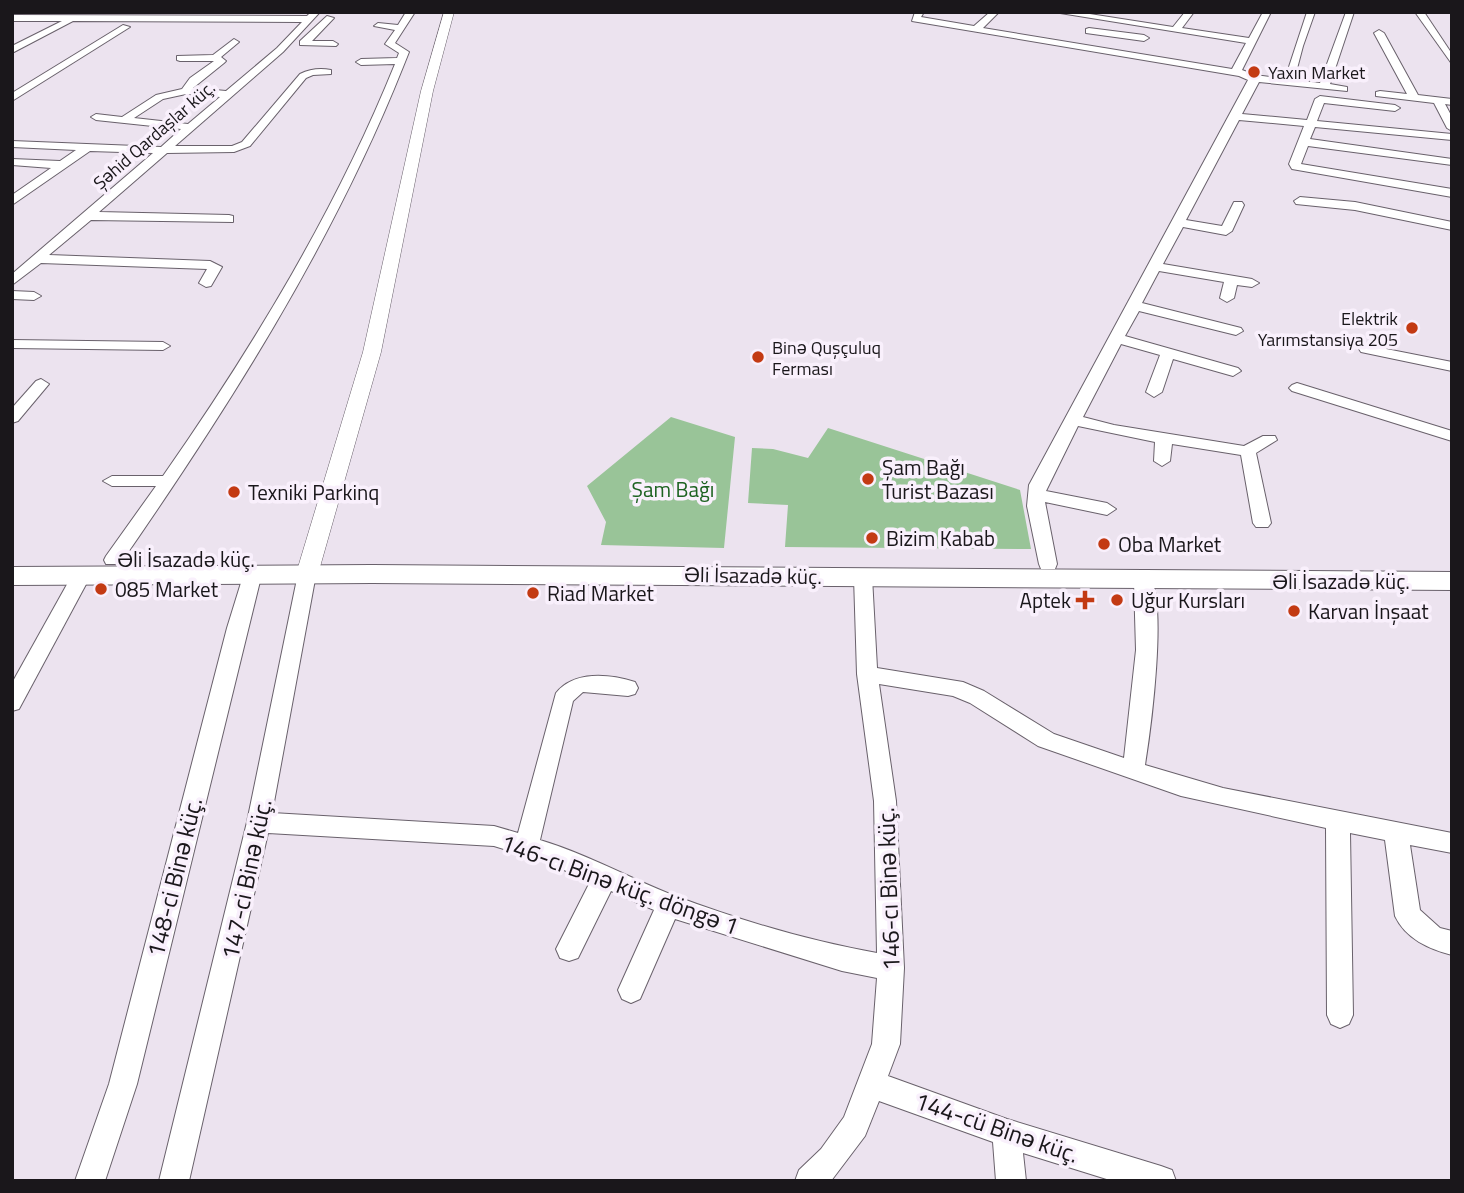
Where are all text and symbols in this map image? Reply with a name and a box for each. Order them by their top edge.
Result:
place label: Yaxın Market [1268,59,1366,86]
marker: Yaxın Market [1246,64,1262,80]
street label: Şəhid Qardaşlar küç. [87,74,221,196]
place label: Elektrik Yarımstansiya 205 [1258,305,1398,353]
marker: Elektrik Yarımstansiya 205 [1404,320,1420,336]
place label: Binə Quşçuluq Ferması [772,334,881,382]
marker: Binə Quşçuluq Ferması [750,349,766,365]
place label: Şam Bağı Turist Bazası [882,451,994,507]
marker: Şam Bağı Turist Bazası [860,471,876,487]
park label: Şam Bağı [632,473,714,505]
place label: Texniki Parkinq [248,476,379,508]
marker: Texniki Parkinq [226,484,242,500]
place label: Bizim Kabab [886,522,995,554]
place label: Oba Market [1118,528,1222,560]
marker: Bizim Kabab [864,530,880,546]
marker: Oba Market [1096,536,1112,552]
street label: Əli İsazadə küç. [117,543,255,575]
street label: Əli İsazadə küç. [684,558,822,592]
street label: Əli İsazadə küç. [1272,565,1410,597]
place label: 085 Market [115,573,219,605]
place label: Riad Market [547,577,655,609]
marker: 085 Market [93,581,109,597]
place label: Aptek [1019,584,1071,616]
place label: Uğur Kursları [1131,584,1245,616]
marker: Riad Market [525,585,541,601]
marker: Aptek [1077,592,1093,608]
marker: Uğur Kursları [1109,592,1125,608]
place label: Karvan İnşaat [1308,595,1429,627]
marker: Karvan İnşaat [1286,603,1302,619]
street label: 148-ci Binə küç. [137,793,211,961]
street label: 147-ci Binə küç. [211,795,281,963]
street label: 146-cı Binə küç. [867,807,909,971]
street label: 146-cı Binə küç. döngə 1 [496,824,744,944]
street label: 144-cü Binə küç. [910,1082,1084,1172]

